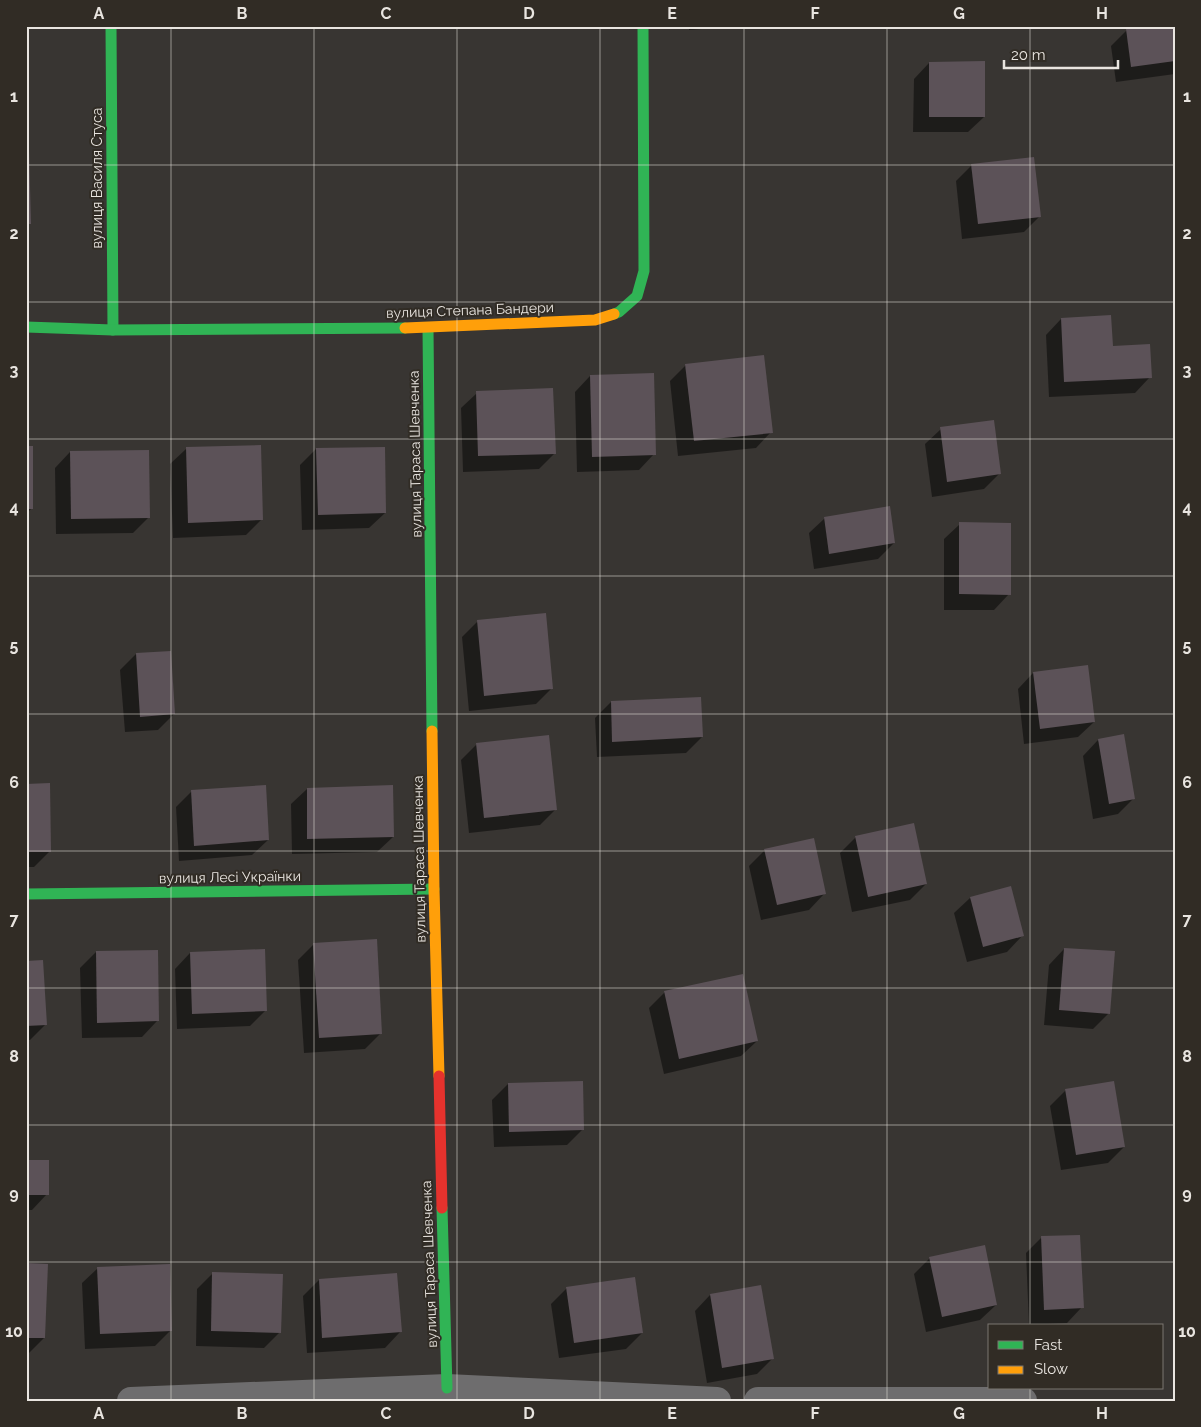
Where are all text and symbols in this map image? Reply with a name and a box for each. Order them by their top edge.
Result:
text: A [94,4,105,23]
text: B [237,4,248,23]
text: C [381,4,392,23]
text: D [523,4,535,23]
text: E [667,4,677,23]
text: F [810,4,820,23]
text: G [953,4,965,23]
text: H [1096,4,1108,23]
scale bar [1004,38,1117,70]
text: 20 m [1011,46,1046,64]
text: 1 [10,87,18,106]
text: 1 [1183,87,1191,106]
street label: вулиця Василя Стуса [89,108,105,248]
text: 2 [9,224,19,243]
text: 2 [1182,224,1192,243]
street label: вулиця Степана Бандери [386,299,554,321]
text: 3 [10,361,19,380]
text: 3 [1183,361,1192,380]
street label: вулиця Тараса Шевченка [406,370,424,538]
text: 4 [9,498,19,517]
text: 4 [1182,498,1192,517]
text: 5 [10,636,19,655]
text: 5 [1183,636,1192,655]
text: 6 [9,773,19,792]
text: 6 [1182,773,1192,792]
street label: вулиця Тараса Шевченка [410,775,428,943]
street label: вулиця Лесі Українки [159,868,301,886]
text: 7 [10,910,19,929]
text: 7 [1183,910,1192,929]
text: 8 [9,1047,19,1066]
text: 8 [1182,1047,1192,1066]
street label: вулиця Тараса Шевченка [418,1180,440,1348]
text: 9 [9,1184,19,1203]
text: 9 [1182,1184,1192,1203]
text: 10 [5,1322,23,1341]
text: 10 [1178,1322,1196,1341]
legend [988,1324,1164,1390]
text: Fast [1034,1336,1062,1354]
text: Slow [1034,1360,1068,1378]
text: A [94,1404,105,1423]
text: B [237,1404,248,1423]
text: C [381,1404,392,1423]
text: D [523,1404,535,1423]
text: E [667,1404,677,1423]
text: F [810,1404,820,1423]
text: G [953,1404,965,1423]
text: H [1096,1404,1108,1423]

